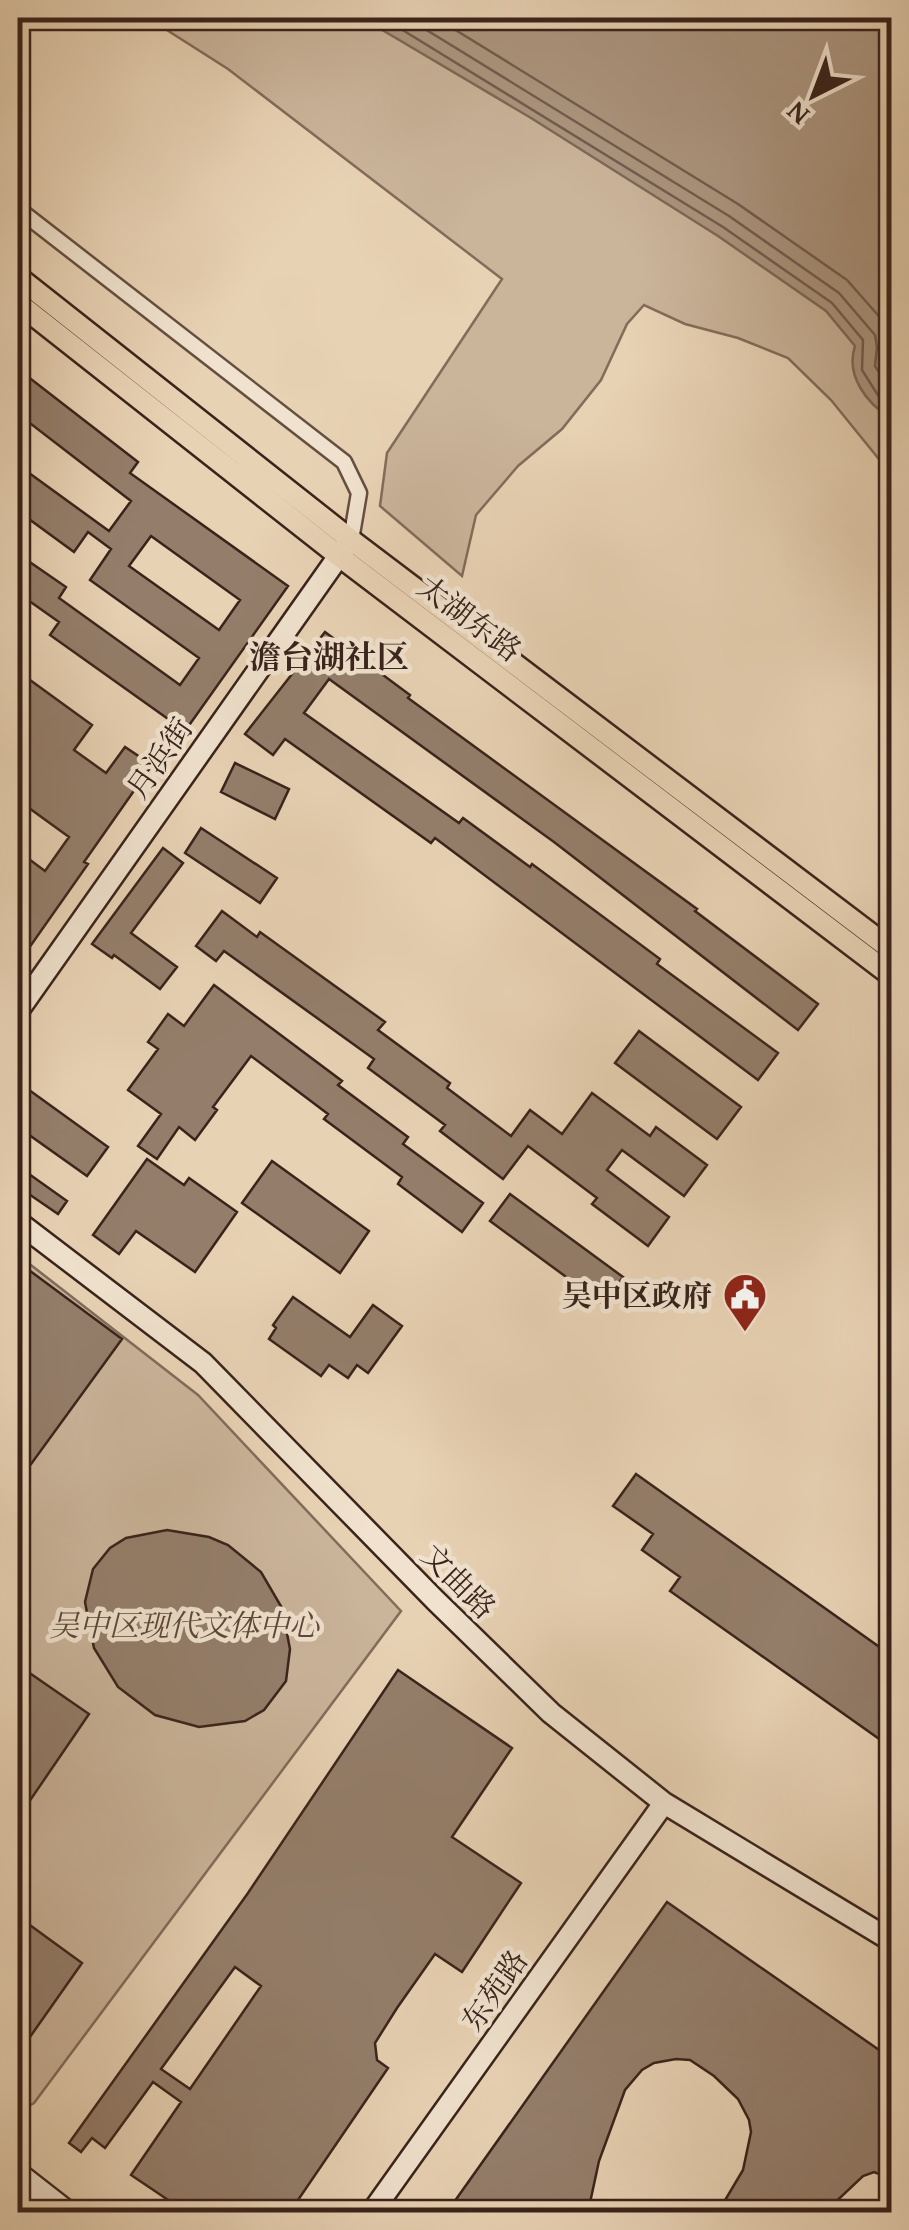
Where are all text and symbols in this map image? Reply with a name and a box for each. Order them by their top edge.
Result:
north arrow [764,45,864,145]
text: N [776,92,818,135]
street label: 太湖东路 [409,564,531,672]
district label: 澹台湖社区 [249,633,409,680]
street label: 月浜街 [115,709,203,807]
public building icon: 吴中区政府 [722,1272,768,1333]
place label: 吴中区政府 [562,1273,712,1317]
street label: 文曲路 [412,1534,506,1628]
park label: 吴中区现代文体中心 [49,1603,320,1647]
street label: 东苑路 [450,1941,538,2039]

